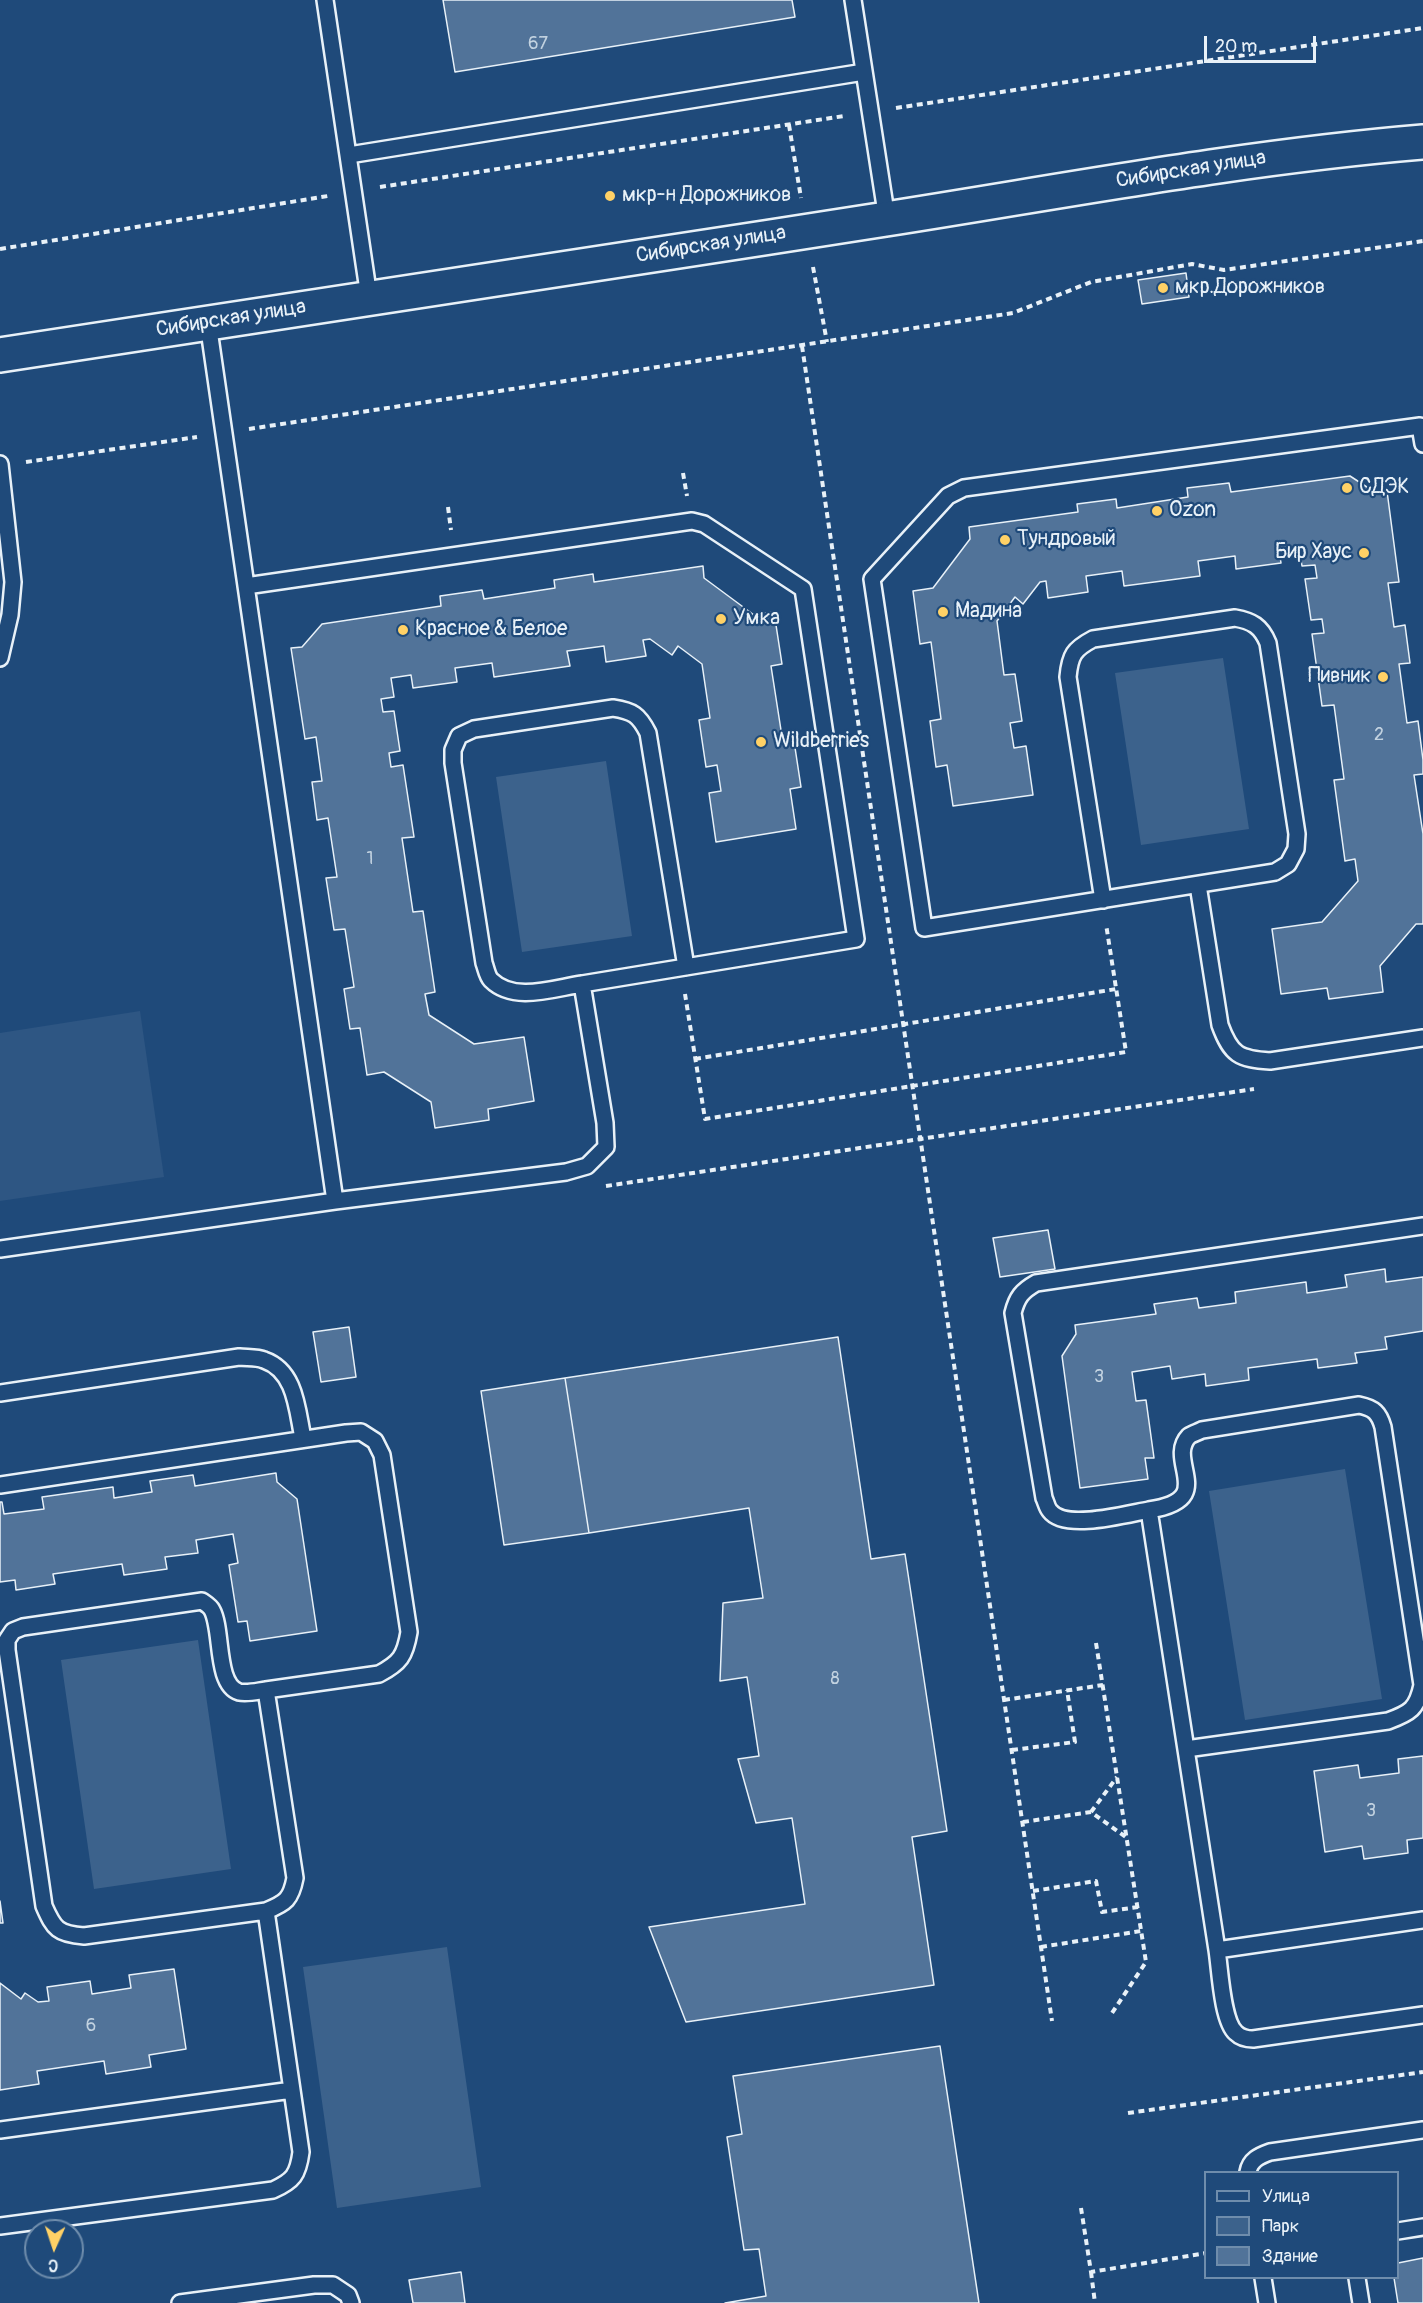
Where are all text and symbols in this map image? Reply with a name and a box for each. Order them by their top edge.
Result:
scale bar [1207,24,1320,62]
house number: 67 [528,33,548,55]
text: 20 m [1215,35,1257,58]
street label: Сибирская улица [1114,146,1268,194]
place label: мкр-н Дорожников [622,183,791,209]
marker: мкр-н Дорожников [603,189,617,203]
street label: Сибирская улица [634,221,788,269]
place label: мкр.Дорожников [1175,275,1325,301]
marker: мкр.Дорожников [1156,281,1170,295]
street label: Сибирская улица [154,295,308,343]
place label: СДЭК [1359,475,1409,501]
marker: СДЭК [1340,481,1354,495]
place label: Ozon [1169,498,1216,524]
marker: Ozon [1150,504,1164,518]
place label: Тундровый [1017,527,1116,553]
marker: Тундровый [998,533,1012,547]
place label: Бир Хаус [1275,540,1352,566]
marker: Бир Хаус [1357,546,1371,560]
place label: Мадина [955,599,1022,625]
marker: Мадина [936,605,950,619]
place label: Умка [733,606,780,632]
marker: Умка [714,612,728,626]
place label: Красное & Белое [415,617,567,643]
marker: Красное & Белое [396,623,410,637]
place label: Пивник [1308,664,1371,690]
marker: Пивник [1376,670,1390,684]
house number: 2 [1374,724,1384,746]
place label: Wildberries [773,729,869,755]
marker: Wildberries [754,735,768,749]
house number: 1 [366,848,374,870]
house number: 3 [1094,1366,1104,1388]
house number: 8 [830,1668,840,1690]
house number: 3 [1366,1800,1376,1822]
house number: 6 [86,2015,96,2037]
legend [1204,2171,1399,2279]
text: Улица [1262,2185,1310,2208]
text: Парк [1262,2215,1299,2238]
north arrow [24,2219,84,2279]
text: Здание [1262,2245,1318,2268]
text: С [48,2255,59,2275]

